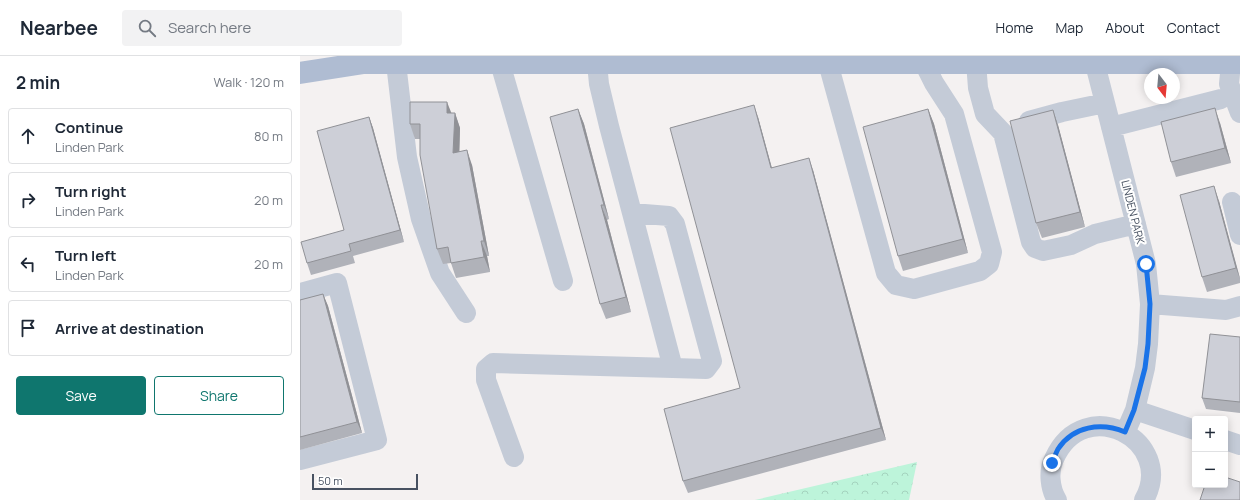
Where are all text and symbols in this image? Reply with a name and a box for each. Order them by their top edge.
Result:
search box [122,10,402,46]
text: Nearbee [20,15,98,41]
icon: search [136,17,158,39]
text: Search here [168,17,251,38]
text: Home [996,18,1033,37]
text: Map [1055,18,1083,37]
text: About [1105,18,1145,37]
text: Contact [1167,18,1220,37]
north arrow [1144,68,1180,104]
text: 2 min [16,71,60,94]
text: Walk · 120 m [214,73,284,91]
text: Continue [55,117,123,138]
icon: ahead [17,125,39,147]
text: 80 m [254,127,283,145]
text: Linden Park [55,138,124,156]
street label: LINDEN PARK [1118,178,1149,246]
text: Turn right [55,181,126,202]
icon: right [17,189,39,211]
text: 20 m [254,191,283,209]
text: Linden Park [55,202,124,220]
text: Turn left [55,245,117,266]
icon: left [17,253,39,275]
text: 20 m [254,255,283,273]
route start [1137,255,1155,273]
text: Linden Park [55,266,124,284]
icon: arrive [17,317,39,339]
text: Arrive at destination [55,318,204,339]
button: Save [16,376,146,415]
button: Share [154,376,284,415]
map controls [1192,416,1228,488]
button: + [1192,416,1228,452]
button: − [1192,452,1228,488]
route end [1043,454,1061,472]
scale bar [312,472,418,491]
text: 50 m [318,473,343,488]

